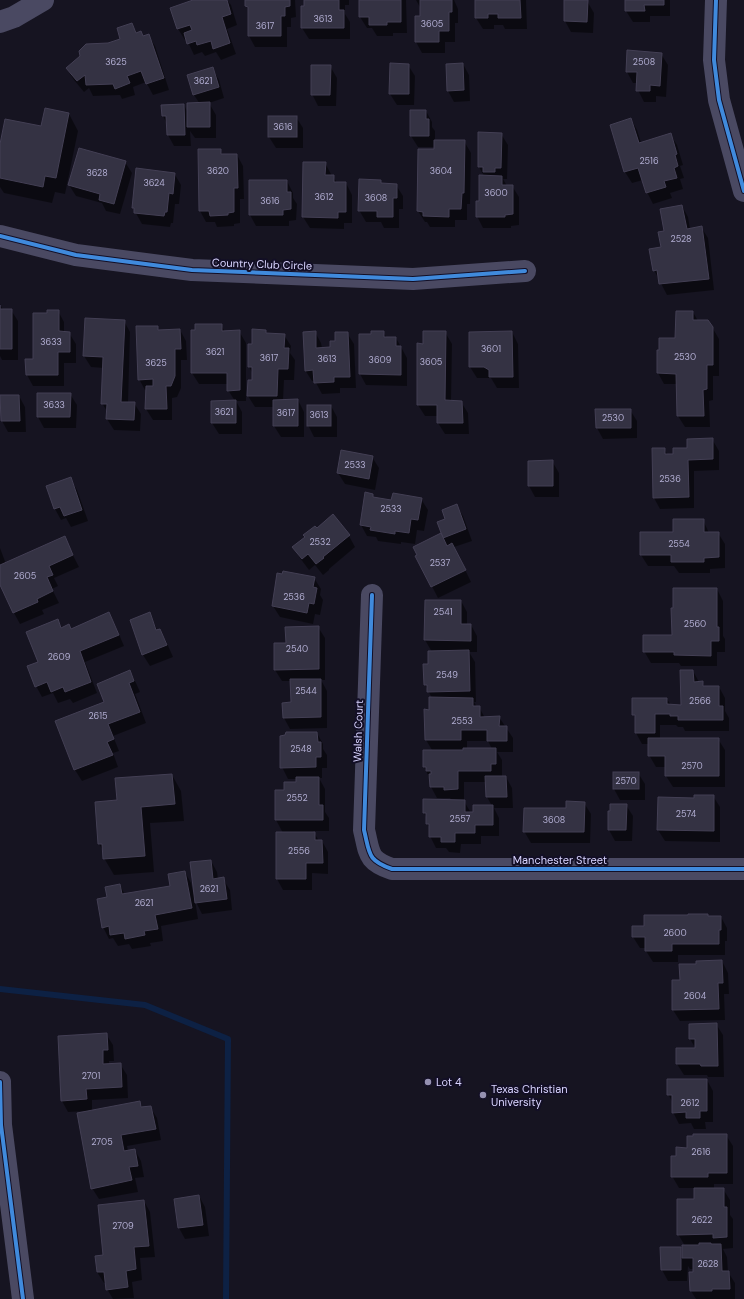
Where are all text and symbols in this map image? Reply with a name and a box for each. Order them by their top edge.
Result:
house number: 3613 [313,13,333,25]
house number: 3605 [421,18,443,30]
house number: 3617 [256,20,274,32]
house number: 3625 [105,56,127,68]
house number: 2508 [633,56,655,68]
house number: 3621 [194,75,213,87]
house number: 3616 [273,121,293,133]
house number: 2516 [639,155,659,167]
house number: 3620 [207,165,229,177]
house number: 3604 [430,165,453,177]
house number: 3628 [86,167,108,179]
house number: 3624 [143,177,165,189]
house number: 3600 [484,187,508,199]
house number: 3612 [315,191,333,203]
house number: 3608 [365,192,387,204]
house number: 3616 [260,195,280,207]
house number: 2528 [670,233,692,245]
street label: Country Club Circle [212,255,312,273]
house number: 3633 [40,336,62,348]
house number: 3601 [481,343,501,355]
house number: 3621 [206,346,225,358]
house number: 2530 [674,351,696,363]
house number: 3617 [260,352,278,364]
house number: 3613 [317,353,337,365]
house number: 3609 [369,354,392,366]
house number: 3605 [420,356,442,368]
house number: 3625 [145,357,167,369]
house number: 3633 [43,399,65,411]
house number: 3621 [215,406,234,418]
house number: 3617 [277,407,295,419]
house number: 3613 [309,409,329,421]
house number: 2530 [602,412,624,424]
house number: 2533 [344,459,366,471]
house number: 2536 [659,473,681,485]
house number: 2533 [380,503,402,515]
house number: 2532 [309,536,331,548]
house number: 2554 [668,538,690,550]
house number: 2537 [430,557,451,569]
house number: 2605 [14,570,36,582]
house number: 2536 [283,591,305,603]
house number: 2541 [434,606,453,618]
house number: 2560 [684,618,706,630]
house number: 2540 [286,643,308,655]
house number: 2609 [48,651,71,663]
house number: 2549 [436,669,458,681]
house number: 2544 [295,685,317,697]
house number: 2566 [689,695,711,707]
street label: Walsh Court [350,700,366,762]
house number: 2615 [88,710,108,722]
house number: 2553 [451,715,473,727]
house number: 2548 [290,743,312,755]
house number: 2570 [681,760,703,772]
house number: 2570 [615,775,637,787]
house number: 2552 [286,792,308,804]
house number: 2574 [676,808,697,820]
house number: 2557 [450,813,471,825]
house number: 3608 [543,814,565,826]
house number: 2556 [288,845,310,857]
street label: Manchester Street [513,853,607,867]
house number: 2621 [200,883,218,895]
house number: 2621 [135,897,153,909]
house number: 2600 [663,927,687,939]
house number: 2604 [684,990,707,1002]
house number: 2701 [82,1070,101,1082]
place label: Lot 4 [436,1075,462,1089]
marker: Lot 4 [423,1077,433,1087]
place label: Texas Christian University [491,1082,567,1109]
marker: Texas Christian University [478,1090,488,1100]
house number: 2612 [681,1097,699,1109]
house number: 2705 [91,1136,113,1148]
house number: 2616 [691,1146,711,1158]
house number: 2622 [692,1214,712,1226]
house number: 2709 [112,1220,134,1232]
house number: 2628 [697,1258,719,1270]

